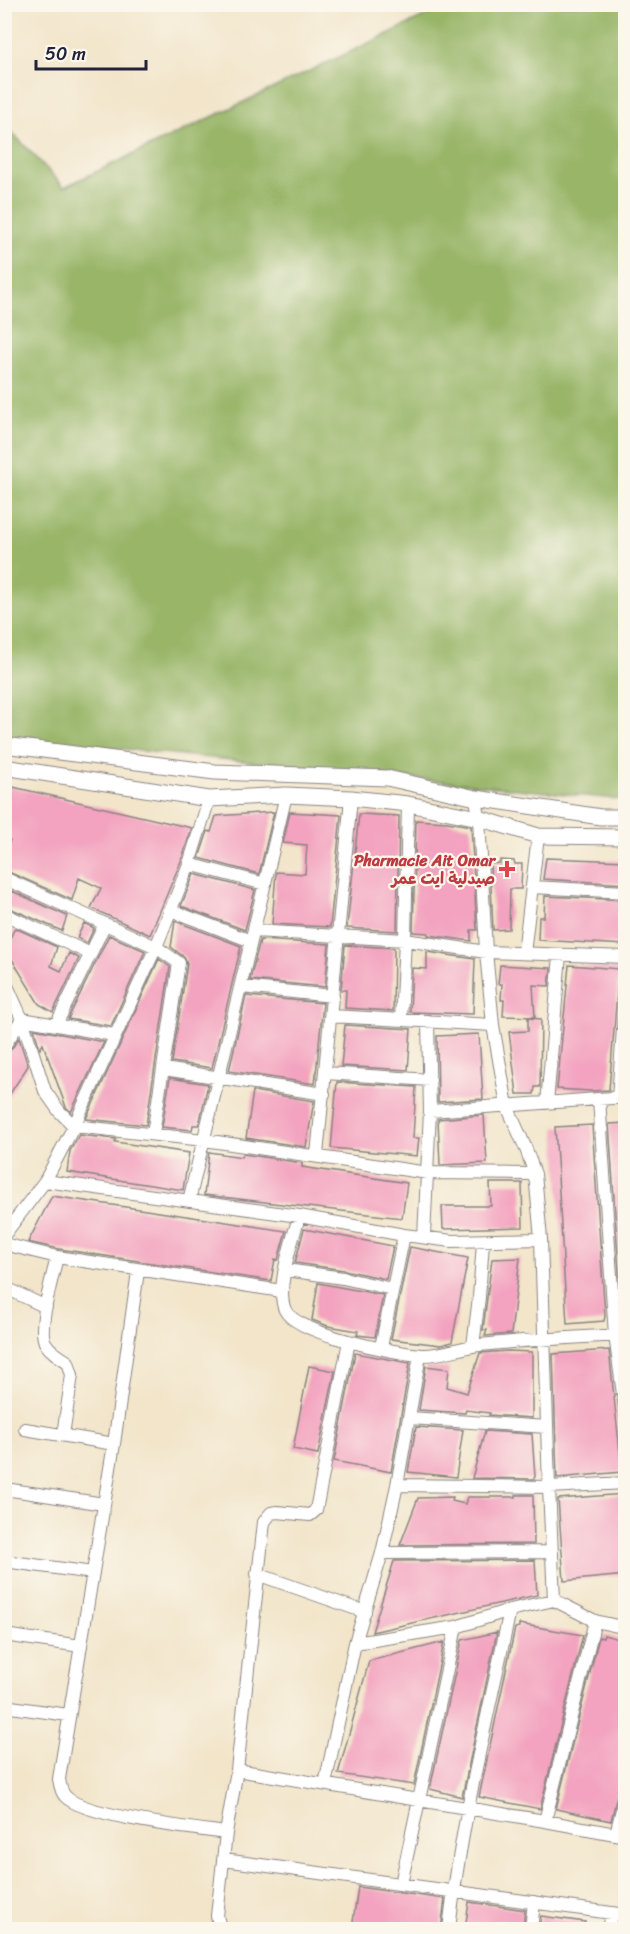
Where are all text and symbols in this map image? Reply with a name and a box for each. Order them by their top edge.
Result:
scale bar [36,33,146,71]
text: 50 m [45,38,86,70]
place label: Pharmacie Ait Omar صيدلية ايت عمر [354,846,496,893]
marker: Pharmacie Ait Omar صيدلية ايت عمر [500,862,514,876]

